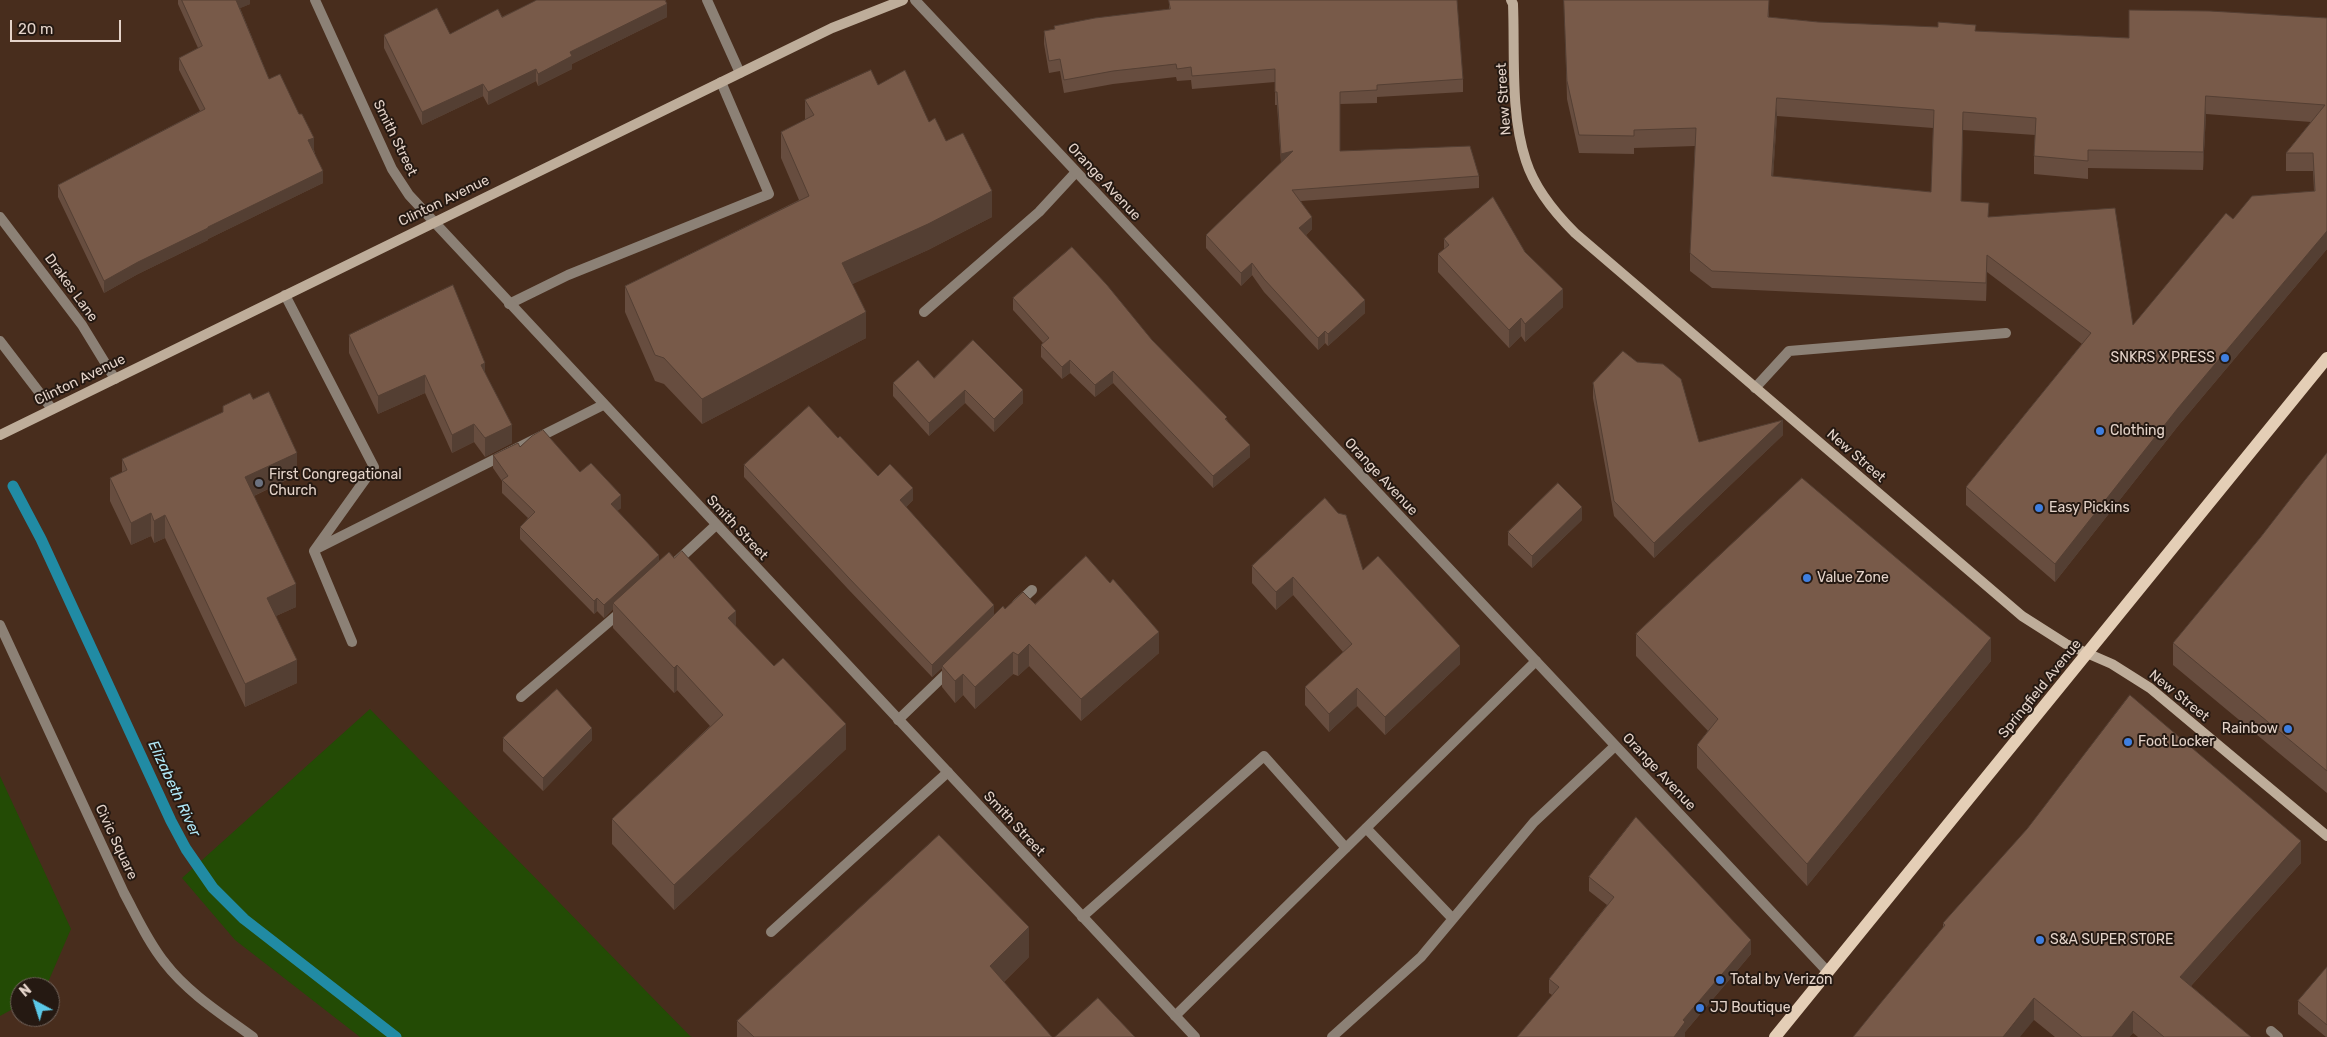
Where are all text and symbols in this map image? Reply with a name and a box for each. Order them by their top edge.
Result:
scale bar [12,10,124,42]
text: 20 m [18,20,53,38]
street label: New Street [1493,62,1515,136]
street label: Smith Street [369,97,421,179]
street label: Orange Avenue [1064,140,1144,224]
street label: Clinton Avenue [396,172,492,230]
street label: Drakes Lane [41,251,101,325]
place label: SNKRS X PRESS [2110,350,2215,366]
street label: Clinton Avenue [32,351,128,409]
marker: SNKRS X PRESS [2219,352,2231,364]
place label: Clothing [2110,423,2165,439]
marker: Clothing [2094,425,2106,437]
street label: New Street [1823,426,1889,486]
street label: Orange Avenue [1341,435,1421,519]
place label: First Congregational Church [269,467,402,500]
marker: First Congregational Church [253,477,265,489]
street label: Smith Street [703,492,771,564]
place label: Easy Pickins [2049,500,2130,516]
marker: Easy Pickins [2033,502,2045,514]
place label: Value Zone [1817,570,1889,586]
marker: Value Zone [1801,572,1813,584]
street label: Springfield Avenue [1995,636,2085,742]
street label: New Street [2146,667,2212,725]
place label: Rainbow [2222,721,2278,737]
marker: Rainbow [2282,723,2294,735]
street label: Orange Avenue [1619,730,1699,814]
place label: Foot Locker [2138,734,2214,750]
marker: Foot Locker [2122,736,2134,748]
water label: Elizabeth River [144,738,204,840]
street label: Smith Street [980,788,1048,860]
street label: Civic Square [91,802,141,882]
place label: S&A SUPER STORE [2050,932,2173,948]
marker: S&A SUPER STORE [2034,934,2046,946]
place label: Total by Verizon [1730,972,1833,988]
marker: Total by Verizon [1714,974,1726,986]
north arrow [10,977,60,1027]
text: N [16,981,35,1001]
place label: JJ Boutique [1710,1000,1790,1016]
marker: JJ Boutique [1694,1002,1706,1014]

